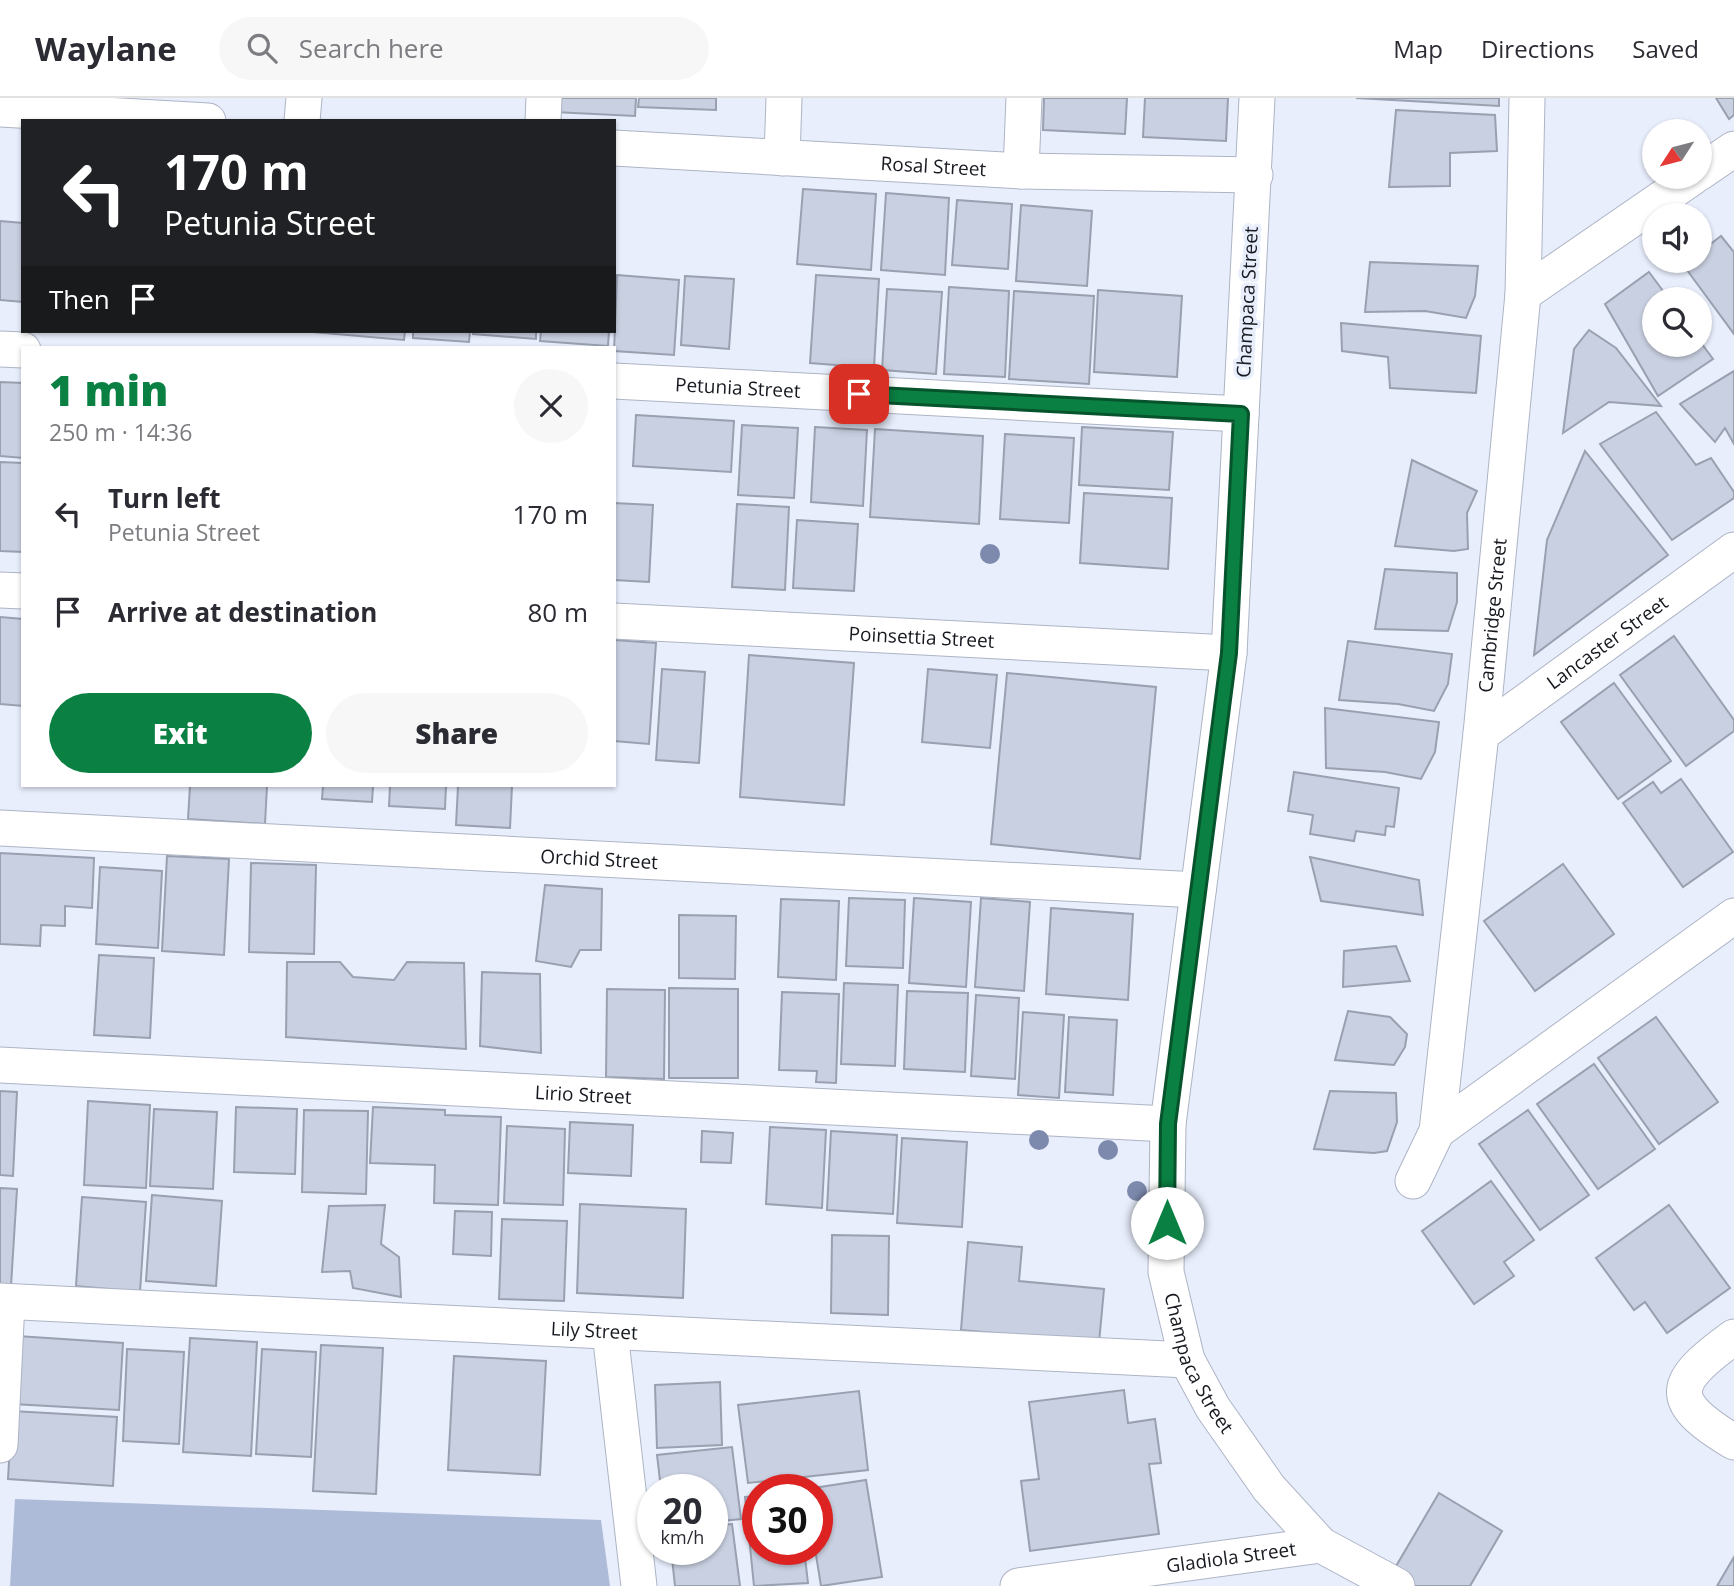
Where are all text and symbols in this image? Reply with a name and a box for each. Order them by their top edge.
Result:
search box [219,17,709,80]
text: Waylane [35,26,177,71]
icon: search [243,29,281,67]
text: Search here [299,30,444,66]
text: Map [1393,32,1443,65]
text: Directions [1481,32,1594,65]
text: Saved [1632,32,1699,65]
north arrow [1642,119,1712,189]
map controls [1642,119,1712,357]
text: 170 m [164,138,309,204]
icon: left [49,147,140,238]
street label: Rosal Street [880,150,987,182]
text: Petunia Street [164,201,375,244]
button: sound [1642,203,1712,273]
street label: Champaca Street [1230,225,1264,378]
icon: arrive [124,280,162,318]
text: Then [49,281,110,317]
button: search [1642,287,1712,357]
text: 1 min [49,361,168,418]
pin [829,364,889,424]
button: close [514,369,588,443]
street label: Petunia Street [674,371,801,404]
icon: arrive [840,375,878,413]
text: 250 m · 14:36 [49,416,192,448]
text: Turn left [108,480,220,516]
icon: left [49,495,87,533]
text: 170 m [513,496,588,532]
text: Petunia Street [108,516,260,548]
street label: Cambridge Street [1472,537,1513,694]
street label: Lancaster Street [1541,589,1673,695]
icon: arrive [49,593,87,631]
text: Arrive at destination [108,594,377,630]
text: 80 m [527,594,588,630]
street label: Poinsettia Street [848,620,995,654]
button: Exit [49,693,312,773]
button: Share [326,693,588,773]
street label: Orchid Street [540,843,659,875]
street label: Lirio Street [534,1079,632,1110]
position arrow [1130,1186,1204,1260]
street label: Champaca Street [1158,1290,1240,1439]
street label: Lily Street [550,1315,639,1346]
speed limit sign: 30 [742,1474,833,1565]
text: 20 [662,1487,703,1534]
text: km/h [661,1525,704,1549]
street label: Gladiola Street [1165,1536,1298,1579]

